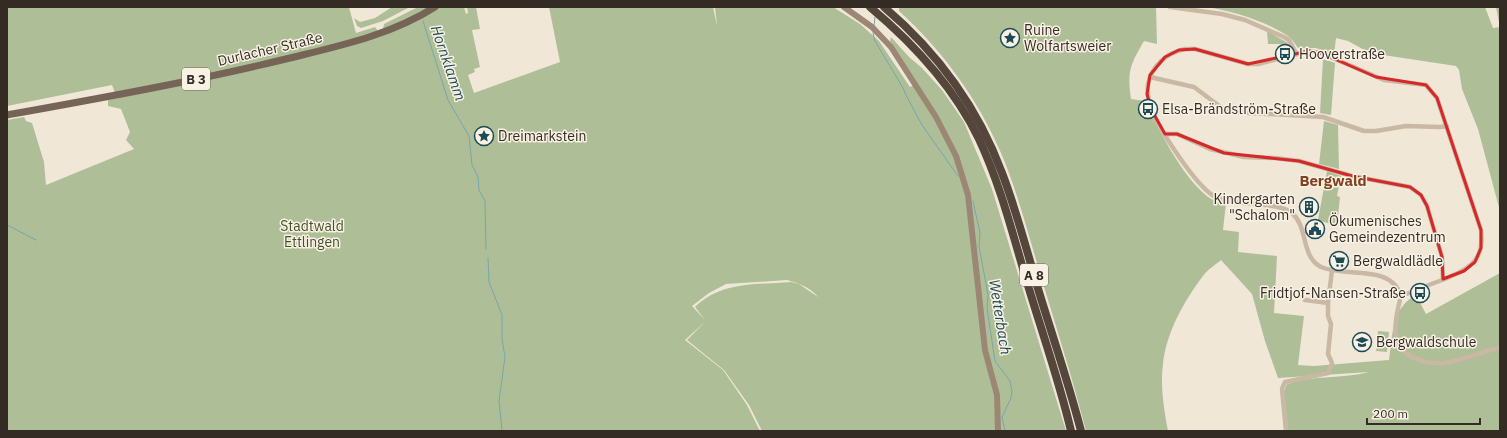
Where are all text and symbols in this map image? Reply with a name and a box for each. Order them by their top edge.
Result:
place label: Ruine Wolfartsweier [1024,21,1111,55]
water label: Hornklamm [427,23,470,103]
place icon: Ruine Wolfartsweier [999,27,1021,49]
street label: Durlacher Straße [216,28,325,70]
bus stop icon: Hooverstraße [1274,43,1296,65]
place label: Hooverstraße [1299,45,1385,63]
road number: B 3 [182,68,210,90]
bus stop icon: Elsa-Brändström-Straße [1137,98,1159,120]
place label: Elsa-Brändström-Straße [1162,100,1316,118]
place icon: Dreimarkstein [473,125,495,147]
place label: Dreimarkstein [498,127,586,145]
district label: Bergwald [1299,171,1367,190]
place label: Kindergarten "Schalom" [1214,190,1295,224]
building icon: Kindergarten "Schalom" [1298,196,1320,218]
place label: Ökumenisches Gemeindezentrum [1329,212,1446,246]
park label: Stadtwald Ettlingen [280,217,344,251]
public building icon: Ökumenisches Gemeindezentrum [1304,218,1326,240]
supermarket icon: Bergwaldlädle [1328,250,1350,272]
place label: Bergwaldlädle [1353,252,1443,270]
road number: A 8 [1020,264,1048,286]
water label: Wetterbach [985,278,1016,356]
bus stop icon: Fridtjof-Nansen-Straße [1409,282,1431,304]
place label: Fridtjof-Nansen-Straße [1260,284,1406,302]
school or university icon: Bergwaldschule [1351,331,1373,353]
place label: Bergwaldschule [1376,333,1477,351]
scale bar [1367,400,1480,426]
text: 200 m [1373,406,1408,421]

